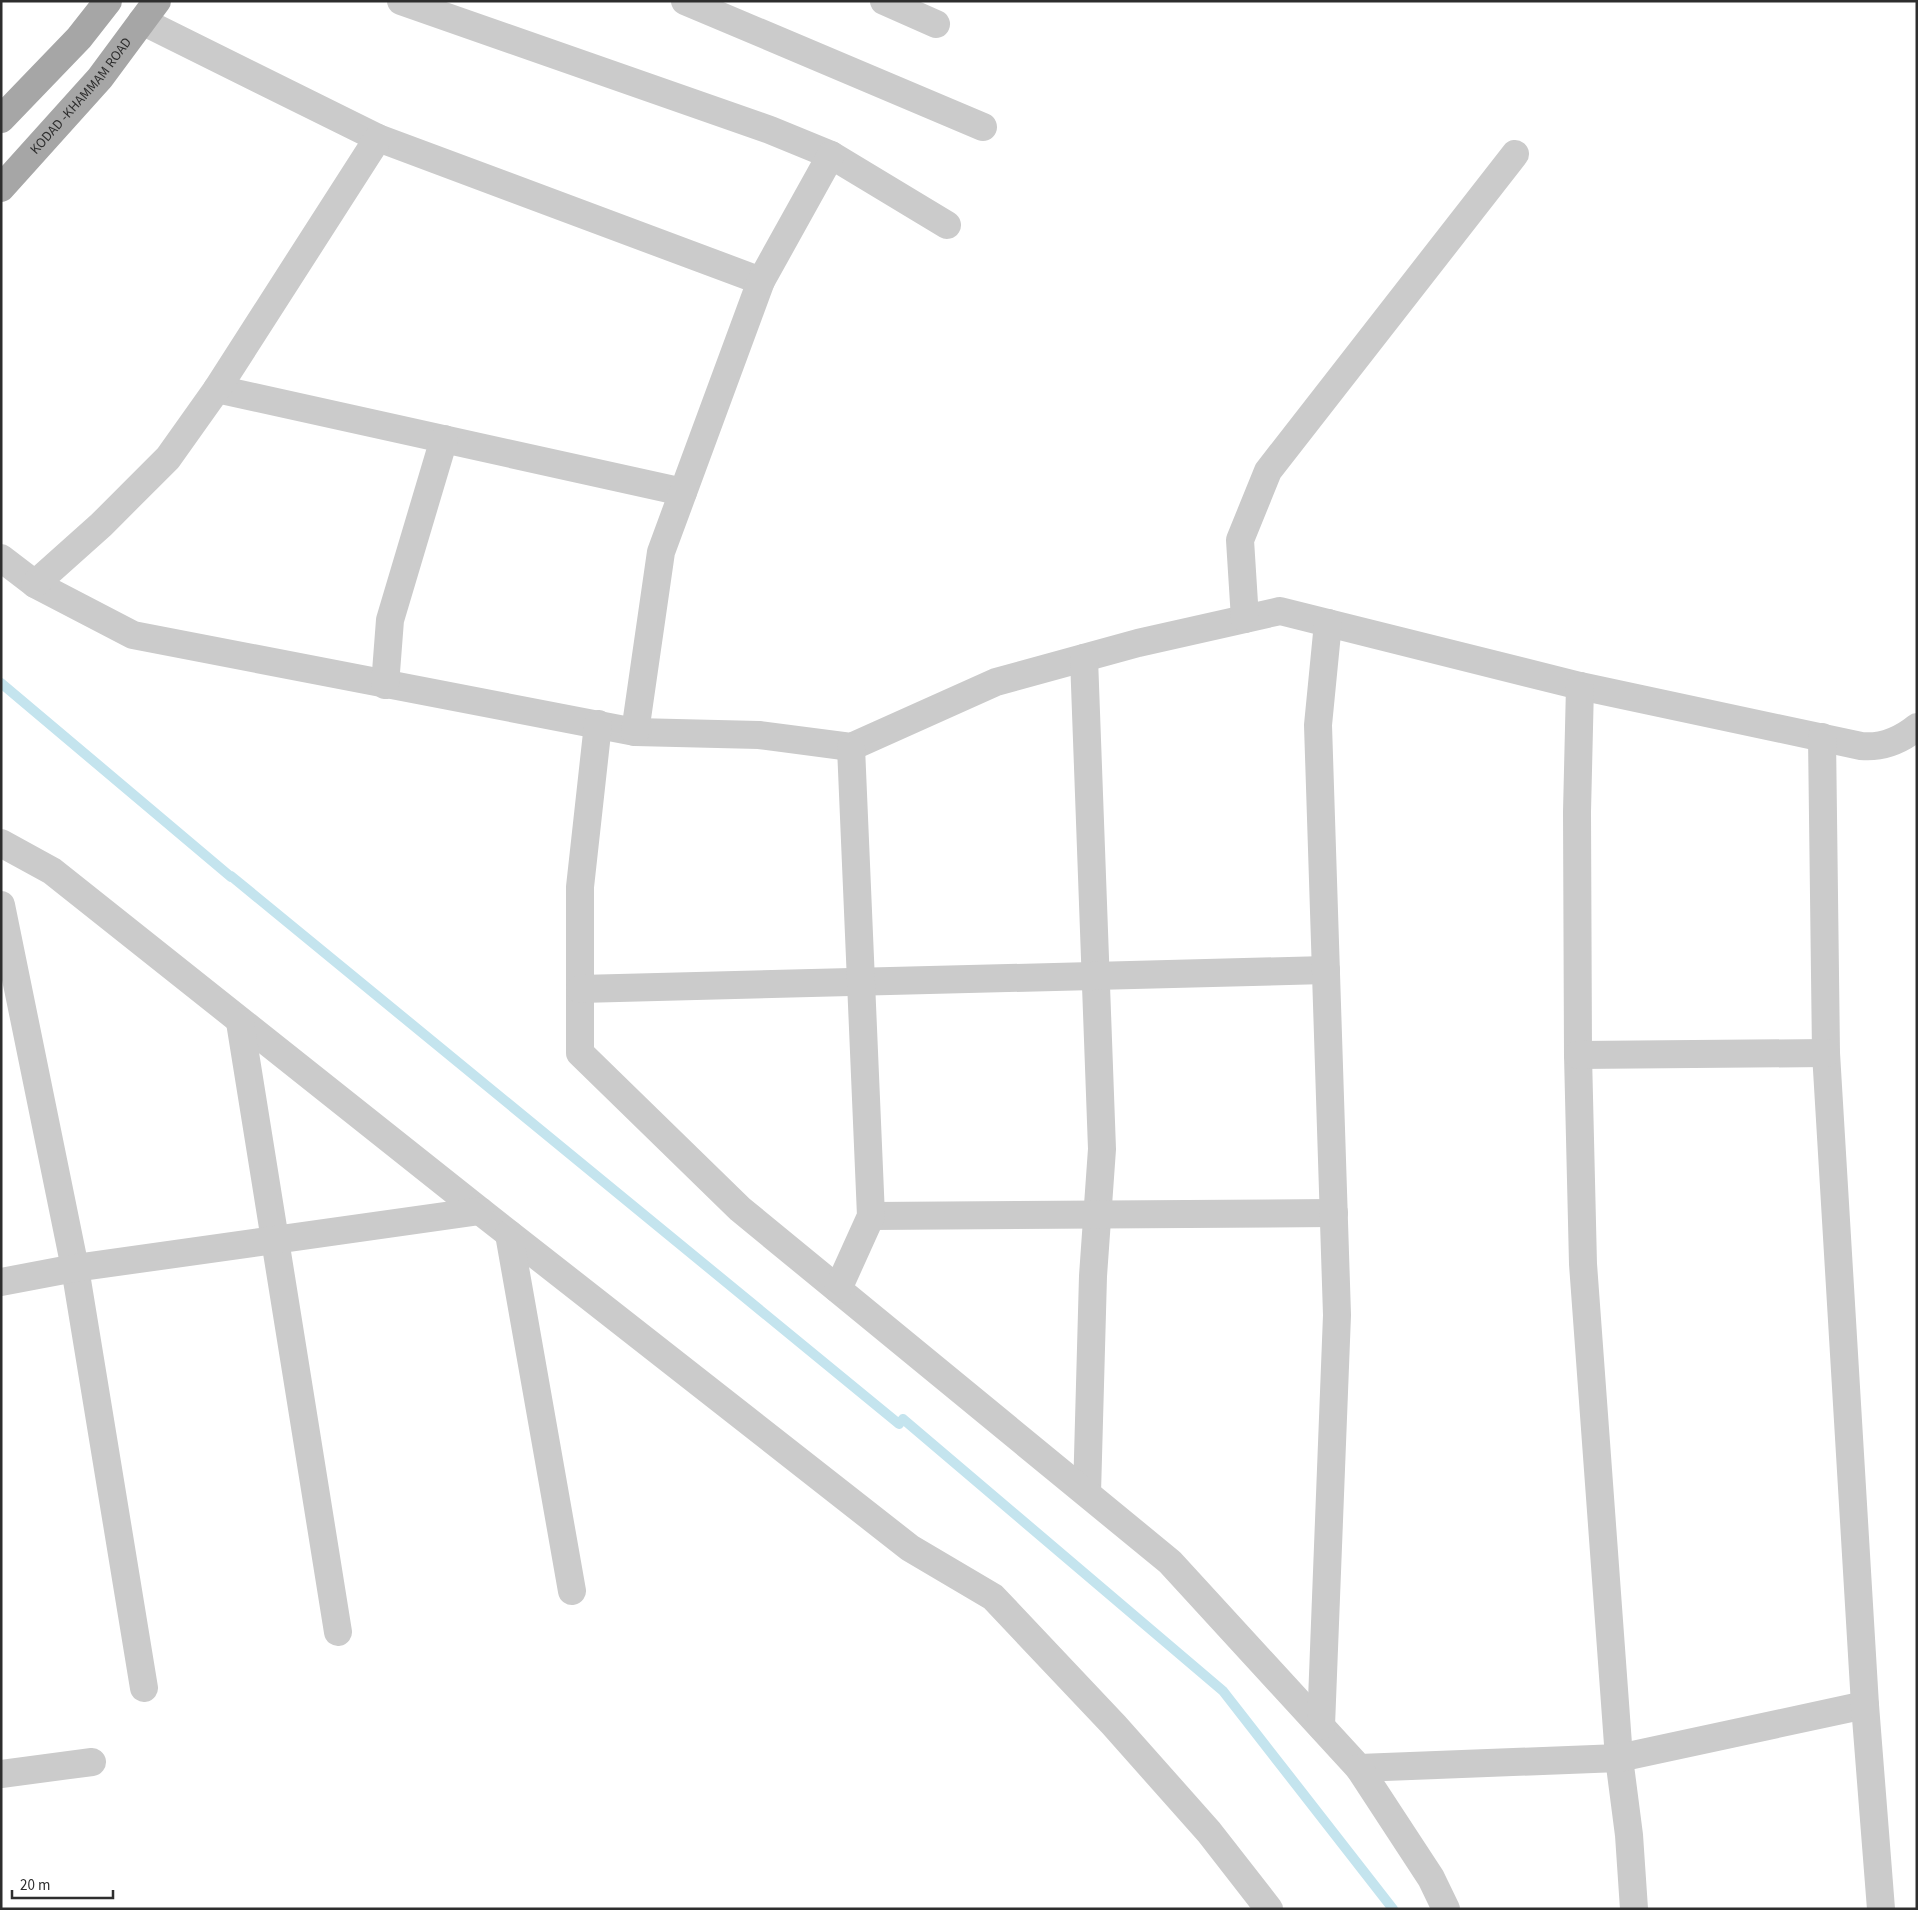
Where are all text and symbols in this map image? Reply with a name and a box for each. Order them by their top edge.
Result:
street label: KODAD -KHAMMAM ROAD [26,33,137,159]
scale bar [12,1868,114,1900]
text: 20 m [20,1875,50,1896]

